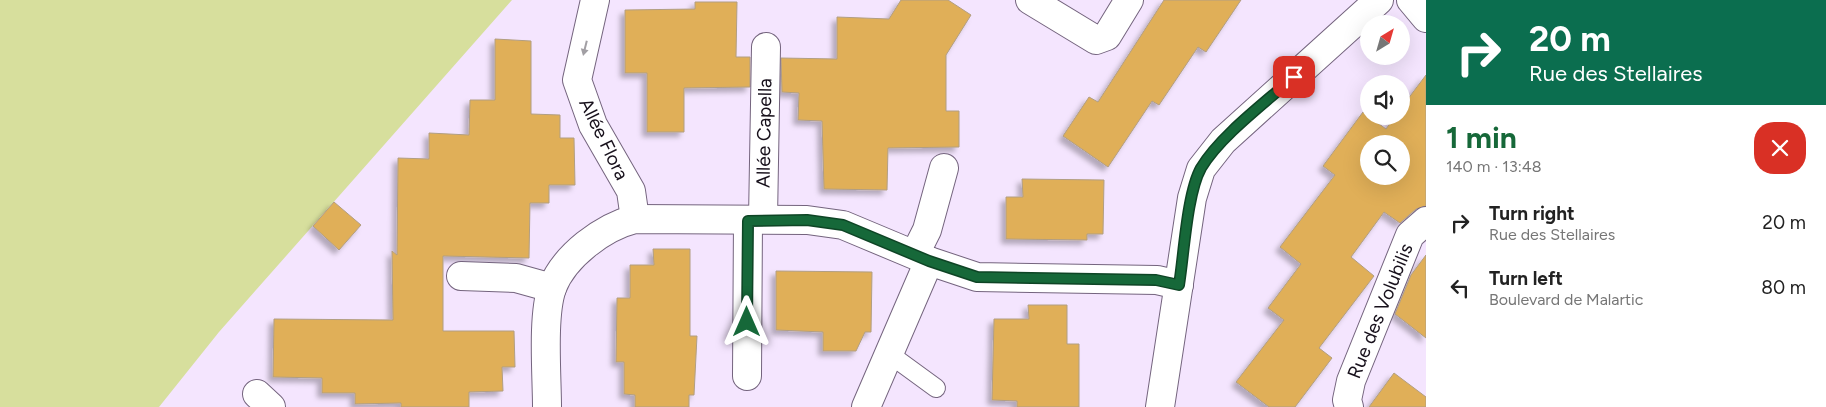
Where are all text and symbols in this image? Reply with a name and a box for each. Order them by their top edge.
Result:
north arrow [1360,15,1410,65]
map controls [1360,15,1410,185]
text: 20 m [1529,18,1611,60]
icon: right [1446,20,1511,85]
one-way arrow [581,40,589,55]
pin [1273,56,1315,98]
text: Rue des Stellaires [1529,60,1703,87]
icon: arrive [1280,63,1308,91]
button: sound [1360,75,1410,125]
street label: Allée Capella [752,78,776,188]
street label: Allée Flora [574,94,634,184]
text: 1 min [1446,119,1517,156]
button: close [1754,122,1806,174]
button: search [1360,135,1410,185]
text: 140 m · 13:48 [1446,157,1541,176]
text: Turn right [1489,202,1575,225]
icon: right [1446,209,1474,237]
text: 20 m [1762,211,1806,234]
text: Rue des Stellaires [1489,225,1615,244]
street label: Rue des Volubilis [1342,240,1418,382]
text: Turn left [1489,267,1563,290]
icon: left [1446,274,1474,302]
text: 80 m [1761,276,1806,299]
text: Boulevard de Malartic [1489,290,1643,309]
position arrow [720,295,772,347]

